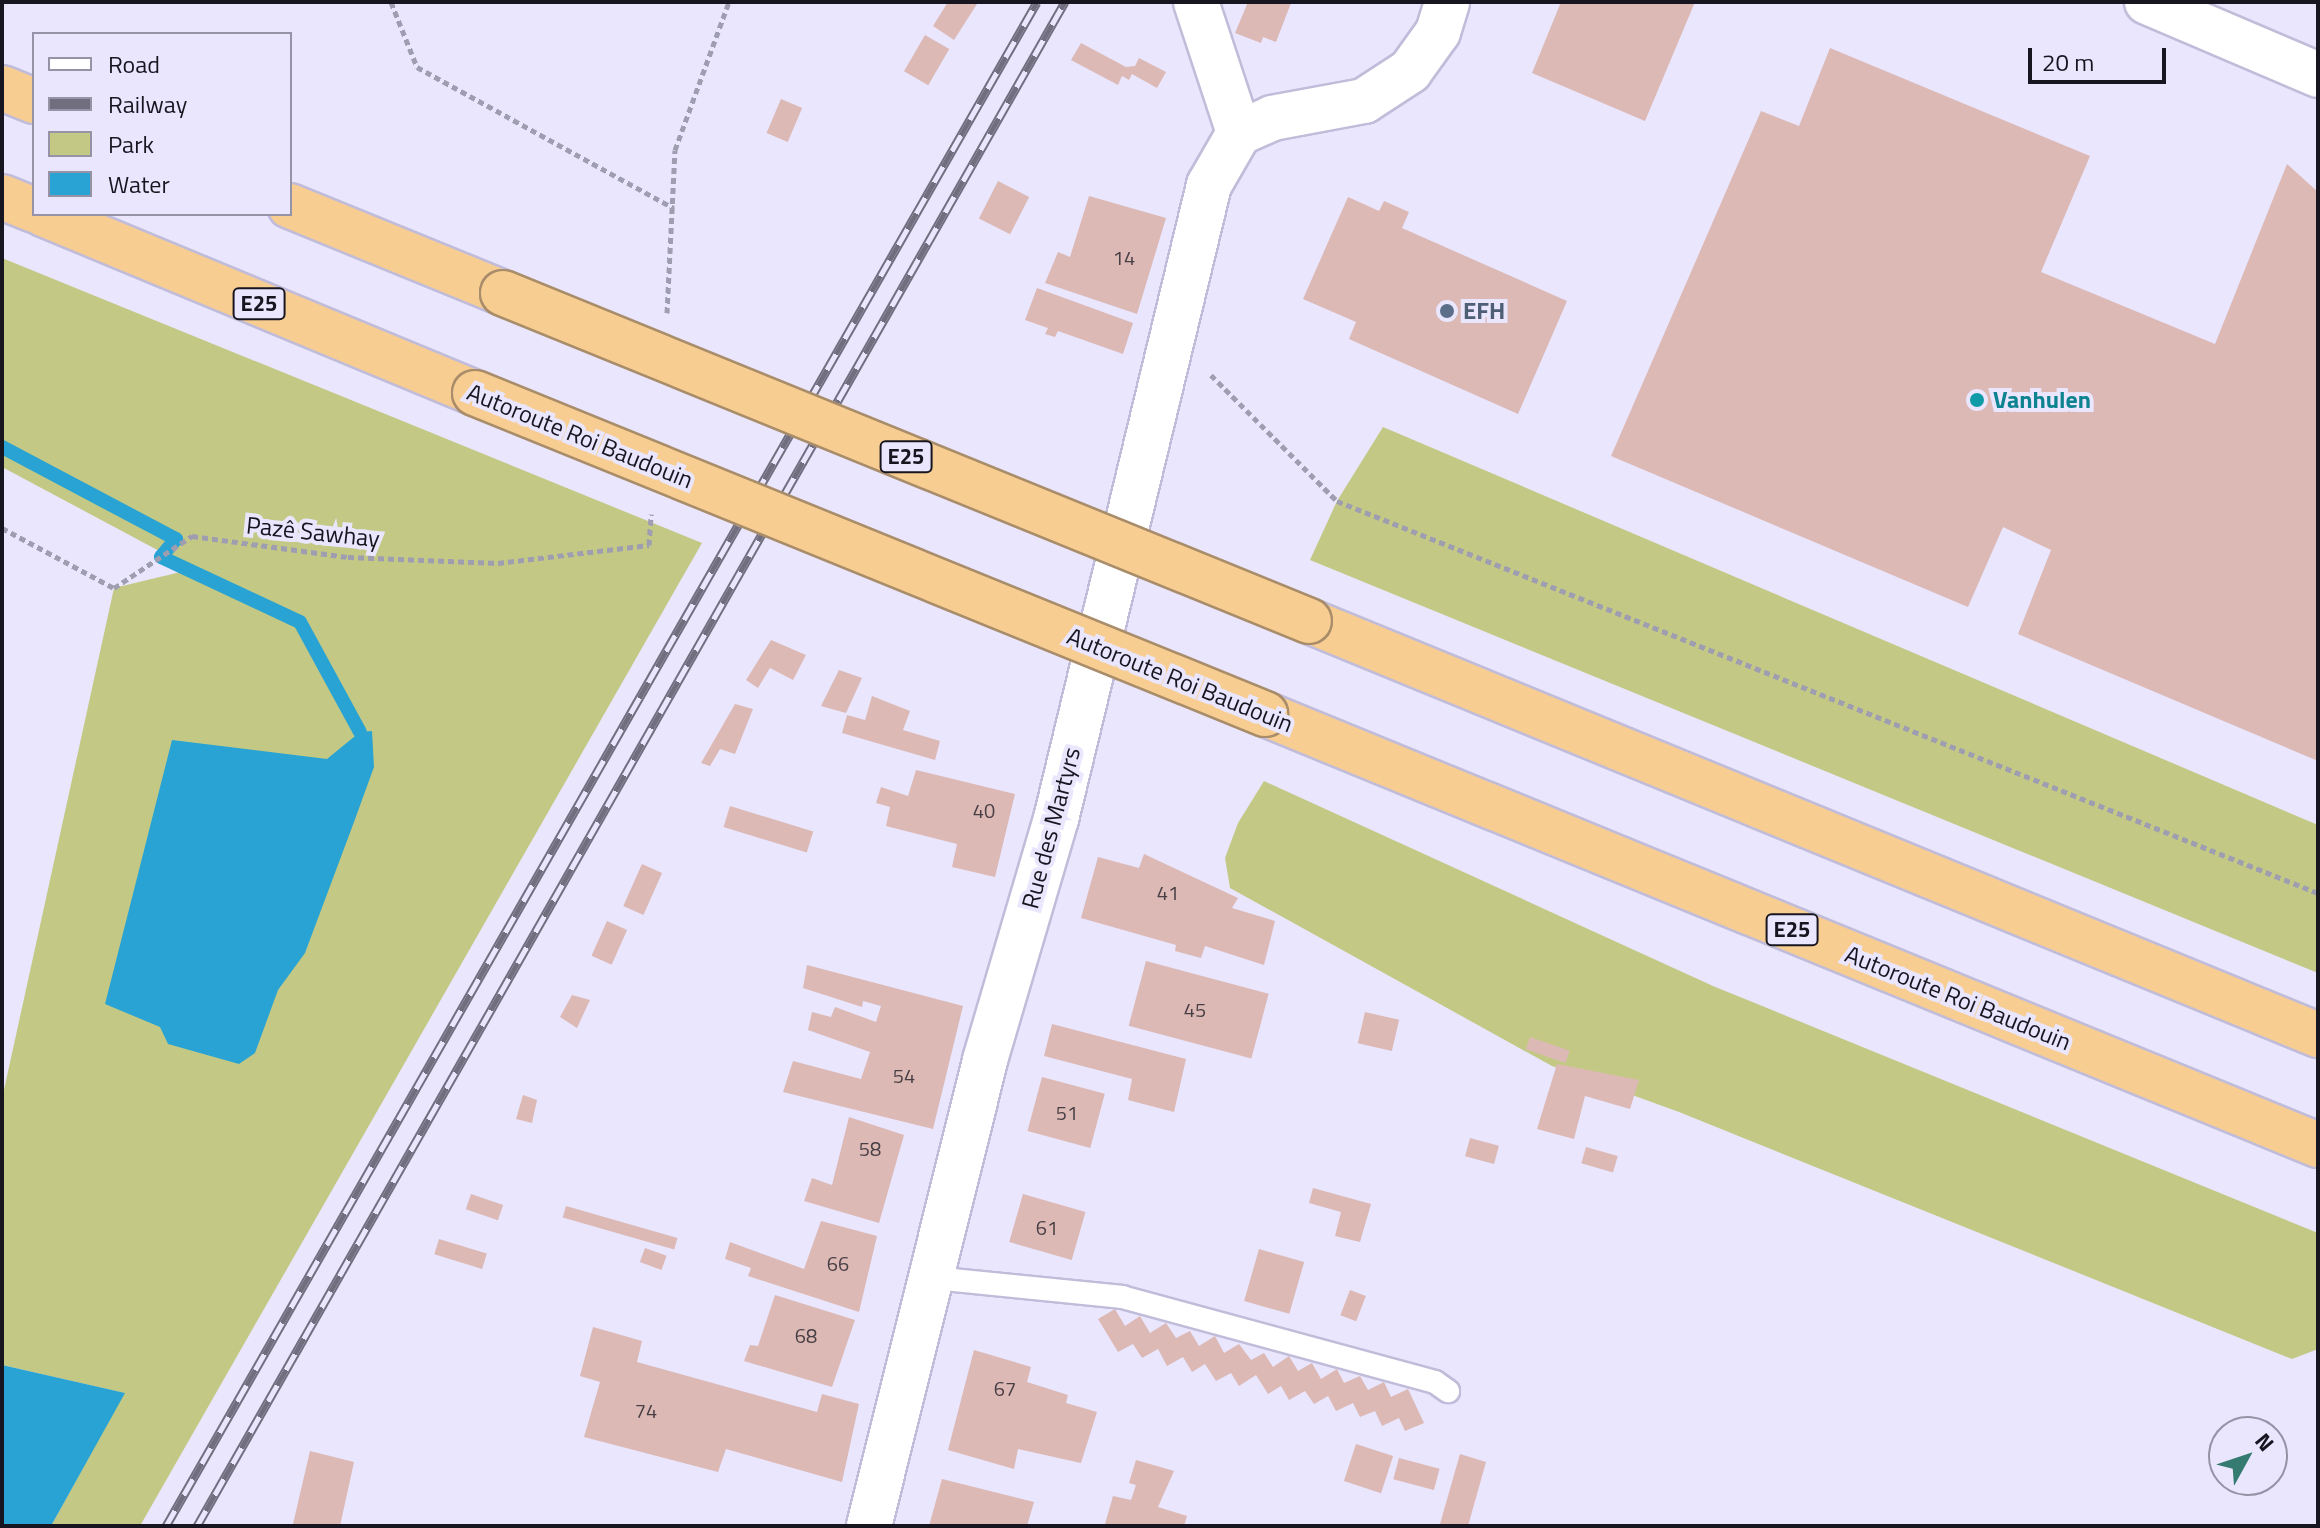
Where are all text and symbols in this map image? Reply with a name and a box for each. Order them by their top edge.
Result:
legend [32,32,292,216]
scale bar [2032,32,2170,82]
text: 20 m [2042,44,2094,80]
text: Road [108,46,160,82]
text: Railway [108,86,187,122]
text: Park [108,126,154,162]
text: Water [108,166,170,202]
house number: 14 [1113,245,1135,269]
road number: E25 [231,286,287,322]
place label: EFH [1463,297,1505,325]
marker: EFH [1438,302,1456,320]
street label: Autoroute Roi Baudouin [463,378,697,494]
place label: Vanhulen [1993,386,2091,414]
marker: Vanhulen [1968,391,1986,409]
road number: E25 [878,439,934,475]
street label: Pazê Sawhay [245,511,381,553]
street label: Autoroute Roi Baudouin [1063,622,1297,738]
street label: Rue des Martyrs [1016,744,1086,912]
house number: 40 [973,798,995,822]
house number: 41 [1157,880,1179,904]
road number: E25 [1764,912,1820,948]
street label: Autoroute Roi Baudouin [1841,940,2075,1056]
house number: 45 [1184,997,1206,1021]
house number: 54 [893,1063,915,1087]
house number: 51 [1056,1100,1078,1124]
house number: 58 [859,1136,881,1160]
house number: 61 [1036,1215,1058,1239]
house number: 66 [827,1251,849,1275]
house number: 68 [795,1323,817,1347]
house number: 67 [994,1376,1016,1400]
house number: 74 [635,1398,657,1422]
north arrow [2208,1416,2288,1496]
text: N [2247,1425,2283,1459]

